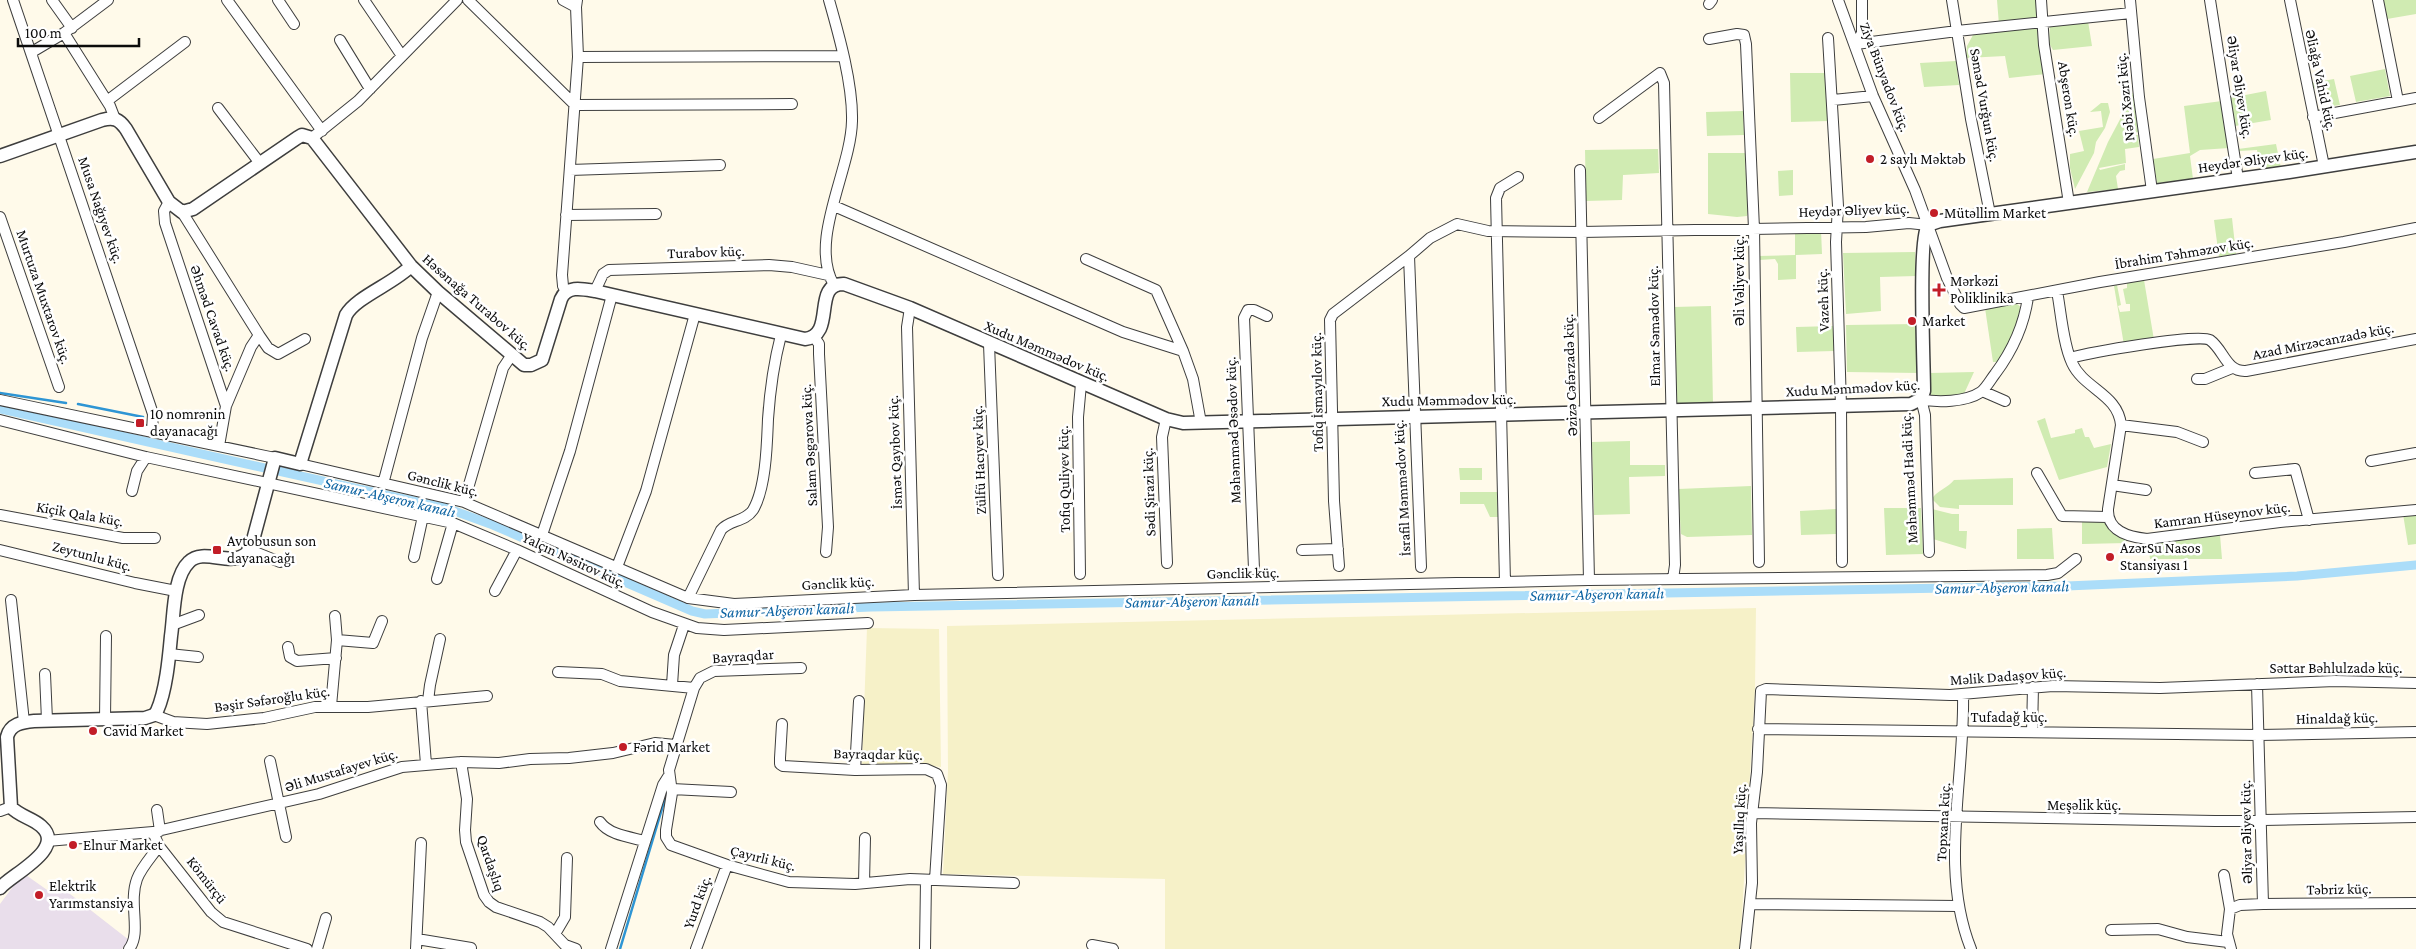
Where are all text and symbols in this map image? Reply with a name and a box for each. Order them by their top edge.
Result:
scale bar [18,15,139,47]
street label: Ziya Bünyadov küç. [1856,20,1913,134]
text: 100 m [25,25,62,41]
street label: Əliağa Vahid küç. [2301,28,2340,132]
street label: Əliyar Əliyev küç. [2223,34,2256,140]
street label: Səməd Vurğun küç. [1966,47,2003,163]
street label: Nəbi Xəzri küç. [2112,52,2139,142]
street label: Abşeron küç. [2054,60,2083,138]
street label: Heydər Əliyev küç. [2197,144,2309,177]
place label: 2 saylı Məktəb [1880,151,1966,168]
marker: 2 saylı Məktəb [1864,153,1876,165]
street label: Musa Nağıyev küç. [74,155,127,266]
street label: Heydər Əliyev küç. [1798,200,1910,221]
place label: Mütəllim Market [1944,205,2047,221]
marker: Mütəllim Market [1928,207,1940,219]
street label: Murtuza Muxtarov küç. [13,228,74,366]
street label: İbrahim Təhməzov küç. [2113,234,2255,273]
street label: Əli Vəliyev küç. [1731,236,1748,326]
street label: Turabov küç. [667,243,745,262]
street label: Həsənağa Turabov küç. [419,251,535,354]
street label: Əhməd Cavad küç. [186,263,239,374]
street label: Elmar Səmədov küç. [1645,265,1664,387]
street label: Vazeh küç. [1814,268,1833,332]
place label: Mərkəzi Poliklinika [1950,273,2014,306]
marker: Mərkəzi Poliklinika [1932,283,1946,297]
street label: Əzizə Cəfərzadə küç. [1560,313,1581,437]
place label: Market [1922,313,1966,329]
marker: Market [1906,315,1918,327]
street label: Xudu Məmmədov küç. [982,317,1112,386]
street label: Azad Mirzəcanzadə küç. [2251,319,2395,364]
street label: Tofiq İsmayılov küç. [1308,332,1327,452]
street label: Məhəmməd Əsədov küç. [1222,356,1245,504]
street label: Xudu Məmmədov küç. [1785,376,1921,401]
street label: Salam Əsgərova küç. [798,383,821,507]
street label: Xudu Məmmədov küç. [1382,391,1516,410]
street label: İsmət Qayıbov küç. [885,395,906,509]
street label: Zülfü Hacıyev küç. [969,405,990,515]
place label: 10 nomrənin dayanacağı [150,406,226,440]
street label: Məhəmməd Hadi küç. [1898,412,1921,544]
marker: 10 nomrənin dayanacağı [134,417,146,429]
street label: İsrafil Məmmədov küç. [1390,419,1415,557]
street label: Tofiq Quliyev küç. [1055,425,1074,533]
street label: Sədi Şirazi küç. [1139,447,1160,537]
street label: Gənclik küç. [405,466,480,501]
water label: Samur-Abşeron kanalı [322,474,458,521]
street label: Kiçik Qala küç. [35,498,125,531]
street label: Kamran Hüseynov küç. [2153,499,2291,532]
street label: Yalçın Nəsirov küç. [519,529,628,592]
place label: Avtobusun son dayanacağı [227,533,316,567]
street label: Zeytunlu küç. [50,538,134,575]
place label: AzərSu Nasos Stansiyası 1 [2120,540,2201,574]
marker: Avtobusun son dayanacağı [211,544,223,556]
marker: AzərSu Nasos Stansiyası 1 [2104,551,2116,563]
street label: Gənclik küç. [1206,564,1280,583]
street label: Gənclik küç. [801,573,875,594]
water label: Samur-Abşeron kanalı [1935,577,2069,598]
water label: Samur-Abşeron kanalı [1530,584,1664,605]
water label: Samur-Abşeron kanalı [1125,591,1259,612]
water label: Samur-Abşeron kanalı [719,599,855,622]
street label: Bayraqdar [712,646,775,667]
street label: Səttar Bəhlulzadə küç. [2270,660,2402,677]
street label: Məlik Dadaşov küç. [1949,664,2067,689]
street label: Bəşir Səfəroğlu küç. [213,683,331,716]
street label: Tufadağ küç. [1970,709,2048,726]
street label: Hinaldağ küç. [2296,709,2378,728]
place label: Cavid Market [103,723,184,739]
marker: Cavid Market [87,725,99,737]
place label: Fərid Market [633,739,711,755]
marker: Fərid Market [617,741,629,753]
street label: Əli Mustafayev küç. [283,745,400,796]
street label: Bayraqdar küç. [833,745,923,764]
street label: Əliyar Əliyev küç. [2237,780,2256,884]
street label: Topxana küç. [1933,782,1954,862]
street label: Yaşıllıq küç. [1729,783,1750,855]
street label: Meşəlik küç. [2047,797,2121,814]
street label: Qardaşlıq [473,833,508,894]
place label: Elnur Market [83,837,164,853]
marker: Elnur Market [67,839,79,851]
street label: Çayırli küç. [728,842,798,875]
street label: Kömürçü [183,853,230,907]
street label: Yurd küç. [680,873,715,931]
place label: Elektrik Yarımstansiya [49,878,134,912]
street label: Təbriz küç. [2306,880,2372,899]
marker: Elektrik Yarımstansiya [33,889,45,901]

